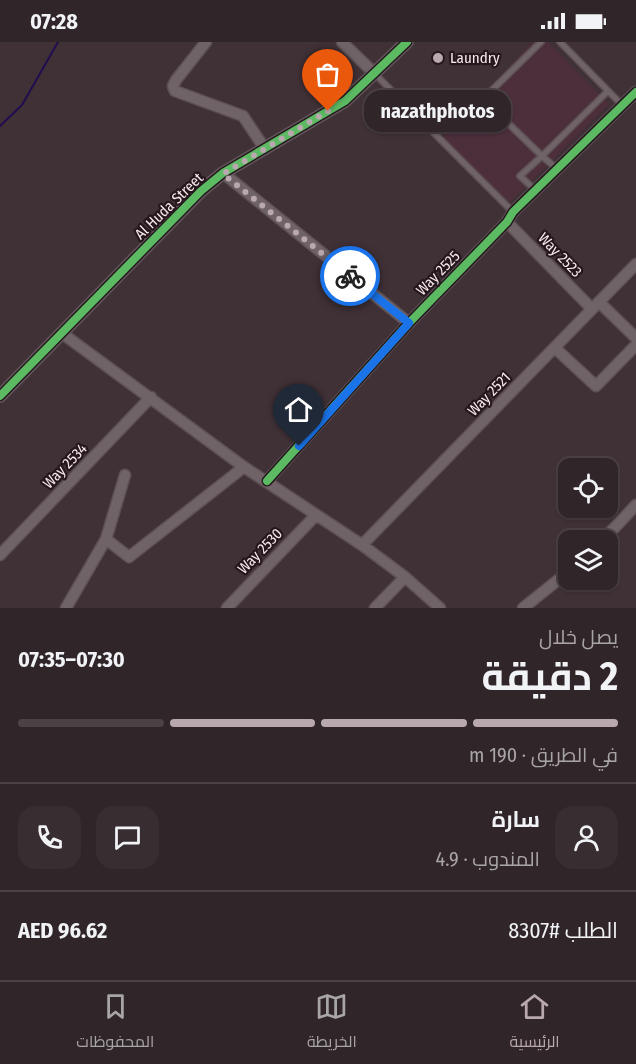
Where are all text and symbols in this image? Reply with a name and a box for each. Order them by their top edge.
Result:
text: 07:28 [30,8,78,35]
pin [302,49,353,111]
place label: Laundry [450,49,500,67]
marker: Laundry [431,51,445,65]
icon: bag [311,58,344,91]
callout: nazathphotos [364,90,511,132]
text: nazathphotos [380,99,495,123]
street label: Al Huda Street [131,169,207,243]
street label: Way 2523 [534,229,586,281]
courier [320,246,380,306]
street label: Way 2525 [412,247,464,299]
icon: bike [334,260,367,293]
street label: Way 2521 [464,368,514,420]
pin [273,384,324,446]
icon: home [282,393,315,426]
street label: Way 2534 [39,440,91,492]
map controls [558,458,618,590]
button: locate [558,458,618,518]
street label: Way 2530 [234,525,286,577]
button: layers [558,530,618,590]
text: يصل خلال [539,625,618,649]
text: 07:30–07:35 [18,646,125,673]
text: 2 دقيقة [482,654,618,700]
text: في الطريق · 190 m [469,743,618,767]
button: phone [18,806,81,869]
button: chat [96,806,159,869]
text: سارة [492,806,540,833]
button: person [555,806,618,869]
text: المندوب · 4.9 [436,847,540,871]
text: AED 96.62 [18,917,107,944]
text: الطلب #8307 [508,917,618,944]
tab: المحفوظات [76,990,154,1056]
tab: الخريطة [307,990,357,1056]
tab: الرئيسية [509,990,560,1056]

